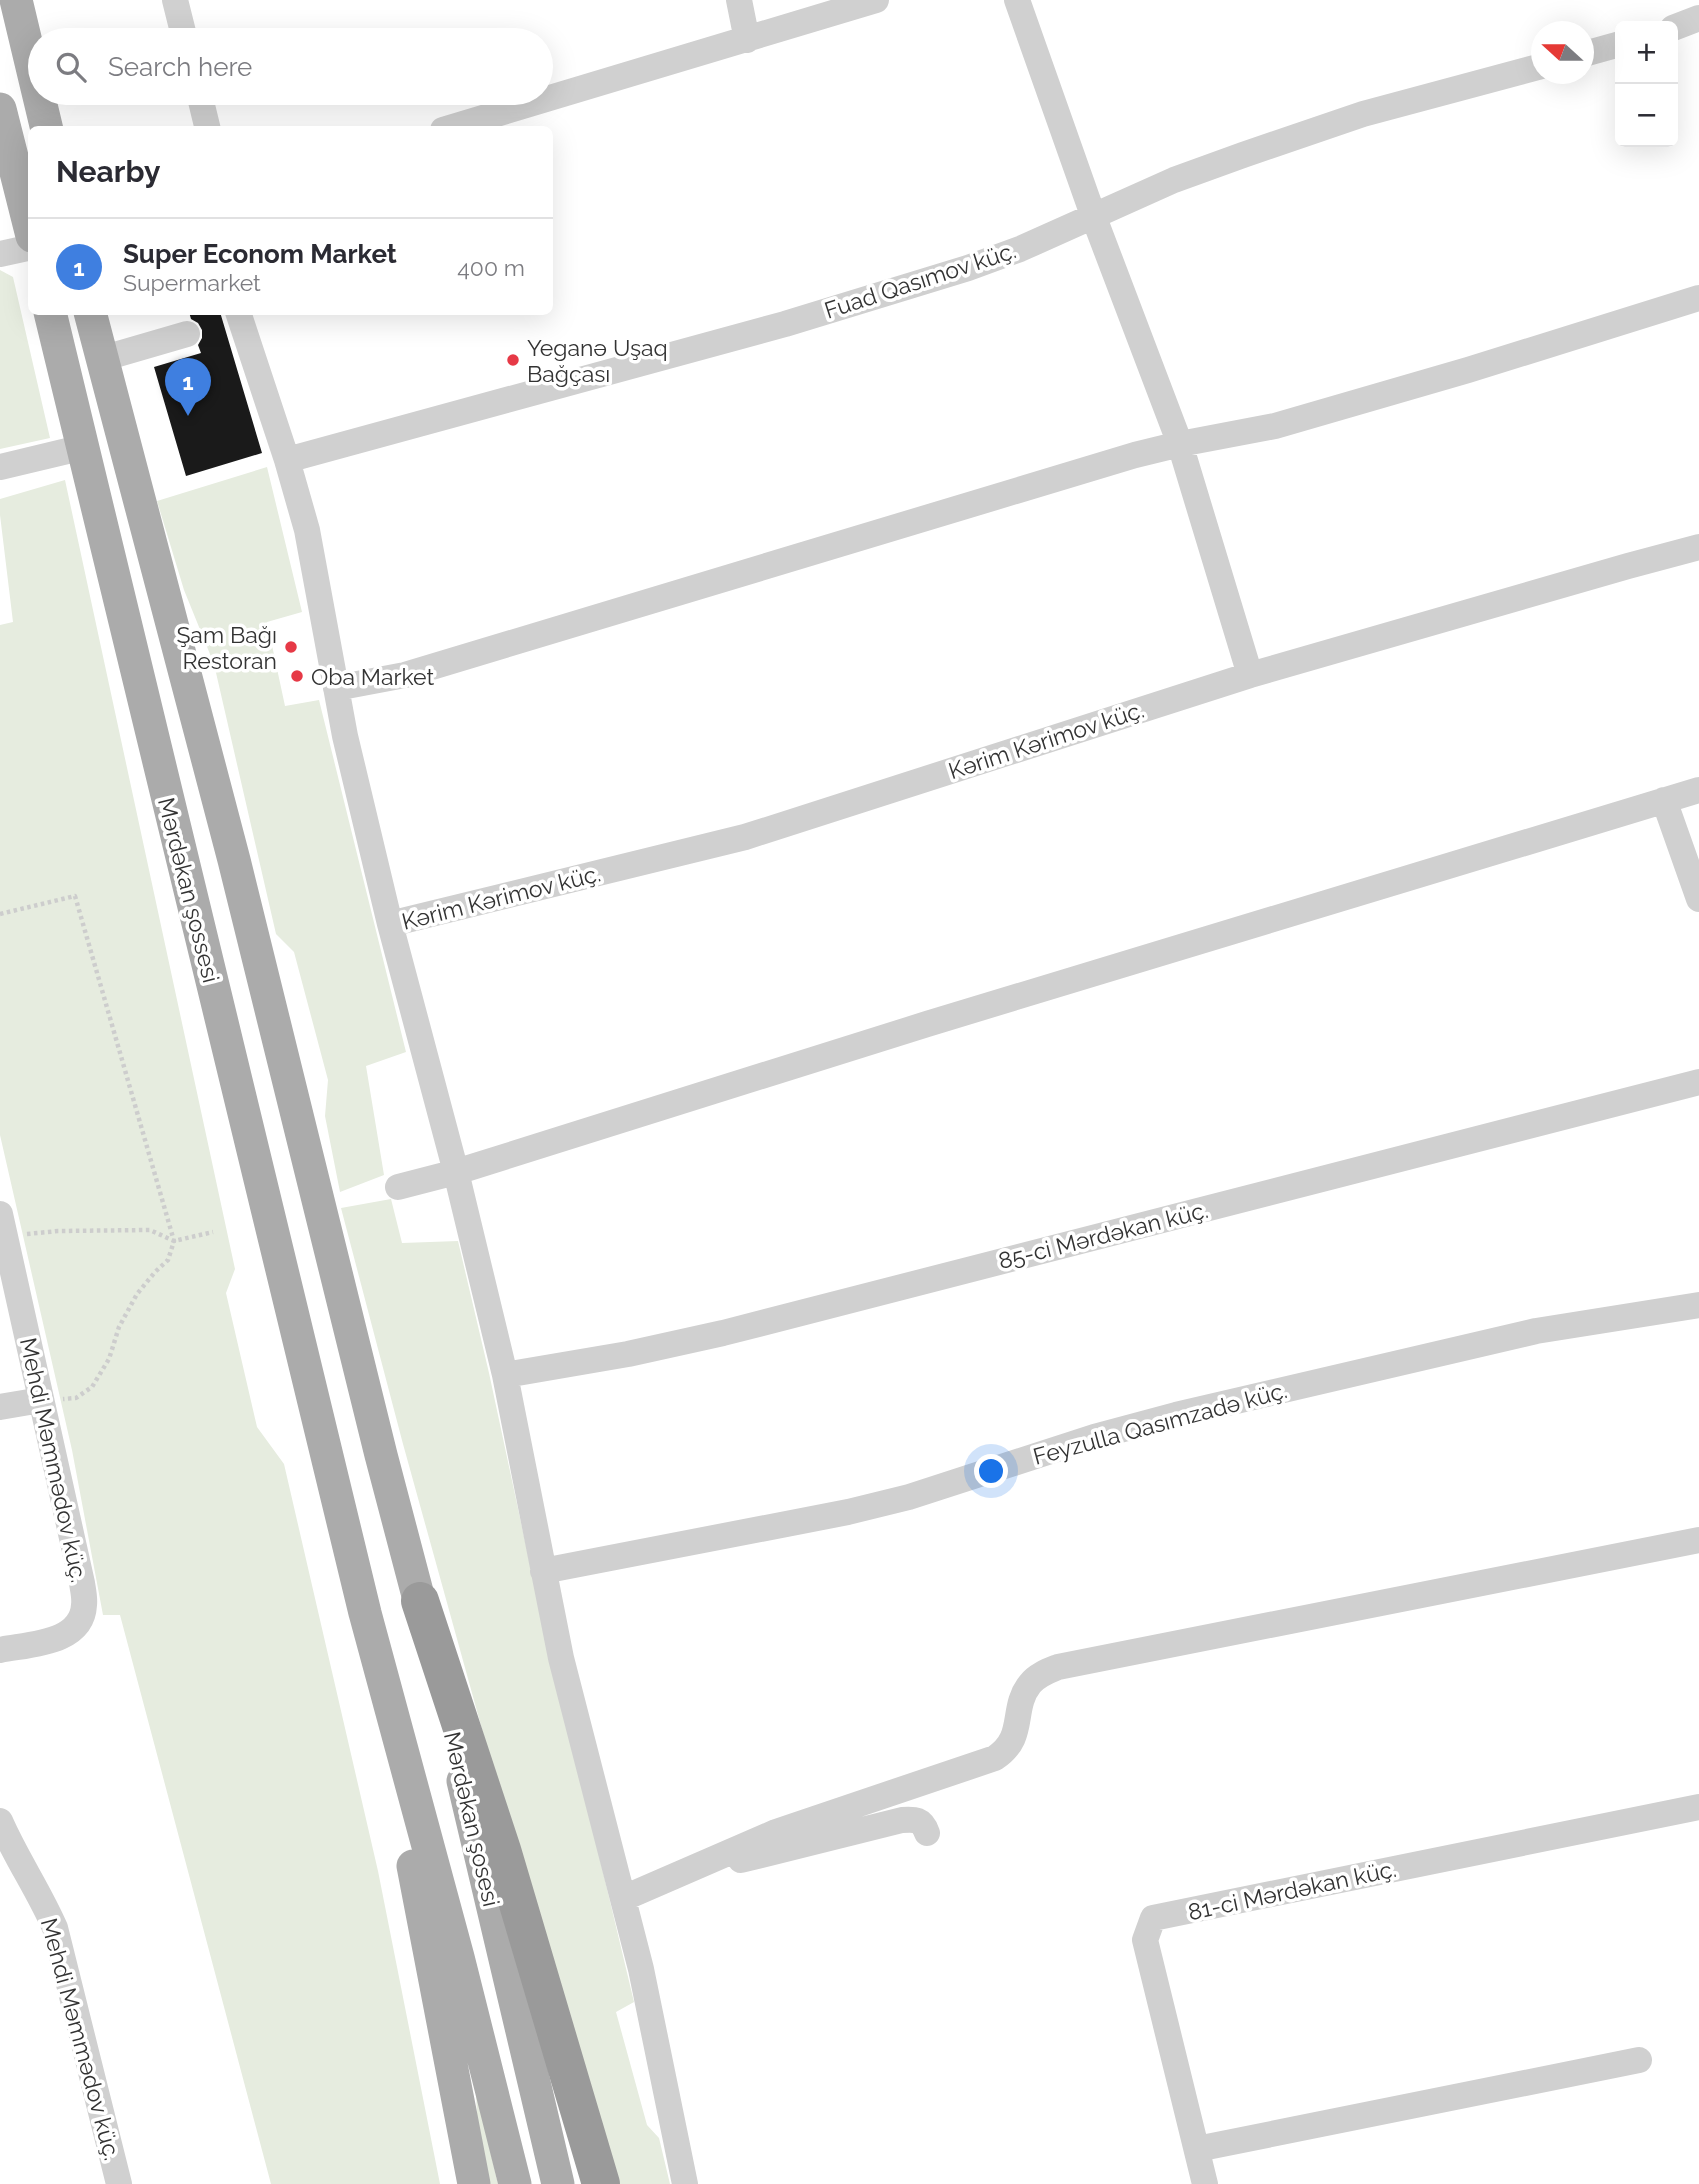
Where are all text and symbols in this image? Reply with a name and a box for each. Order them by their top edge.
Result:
north arrow [1531,21,1594,84]
map controls [1615,21,1678,147]
button: + [1615,21,1678,84]
search box [28,28,553,105]
icon: search [52,48,90,86]
text: Search here [108,52,252,82]
button: − [1615,84,1678,147]
text: Nearby [56,154,160,189]
street label: Fuad Qasımov küç. [821,236,1019,324]
text: Super Econom Market [123,239,397,269]
text: 1 [73,254,85,281]
text: 400 m [457,254,525,281]
text: Supermarket [123,269,261,296]
place label: Yeganə Uşaq Bağçası [527,334,668,387]
marker: Yeganə Uşaq Bağçası [505,352,521,368]
pin: 1 [165,358,211,416]
place label: Şam Bağı Restoran [176,621,277,674]
marker: Şam Bağı Restoran [283,639,299,655]
place label: Oba Market [311,663,434,690]
marker: Oba Market [289,668,305,684]
street label: Kərim Kərimov küç. [945,696,1147,784]
street label: Mərdəkan şossesi [153,795,225,985]
street label: Kərim Kərimov küç. [399,859,603,935]
street label: 85-ci Mərdəkan küç. [995,1196,1211,1274]
street label: Mehdi Məmmədov küç. [15,1335,93,1585]
street label: Feyzulla Qasımzadə küç. [1030,1376,1290,1470]
your location [974,1454,1008,1488]
street label: Mərdəkan şosesi [439,1729,505,1909]
street label: 81-ci Mərdəkan küç. [1185,1855,1399,1925]
street label: Mehdi Məmmədov küç. [36,1915,126,2163]

